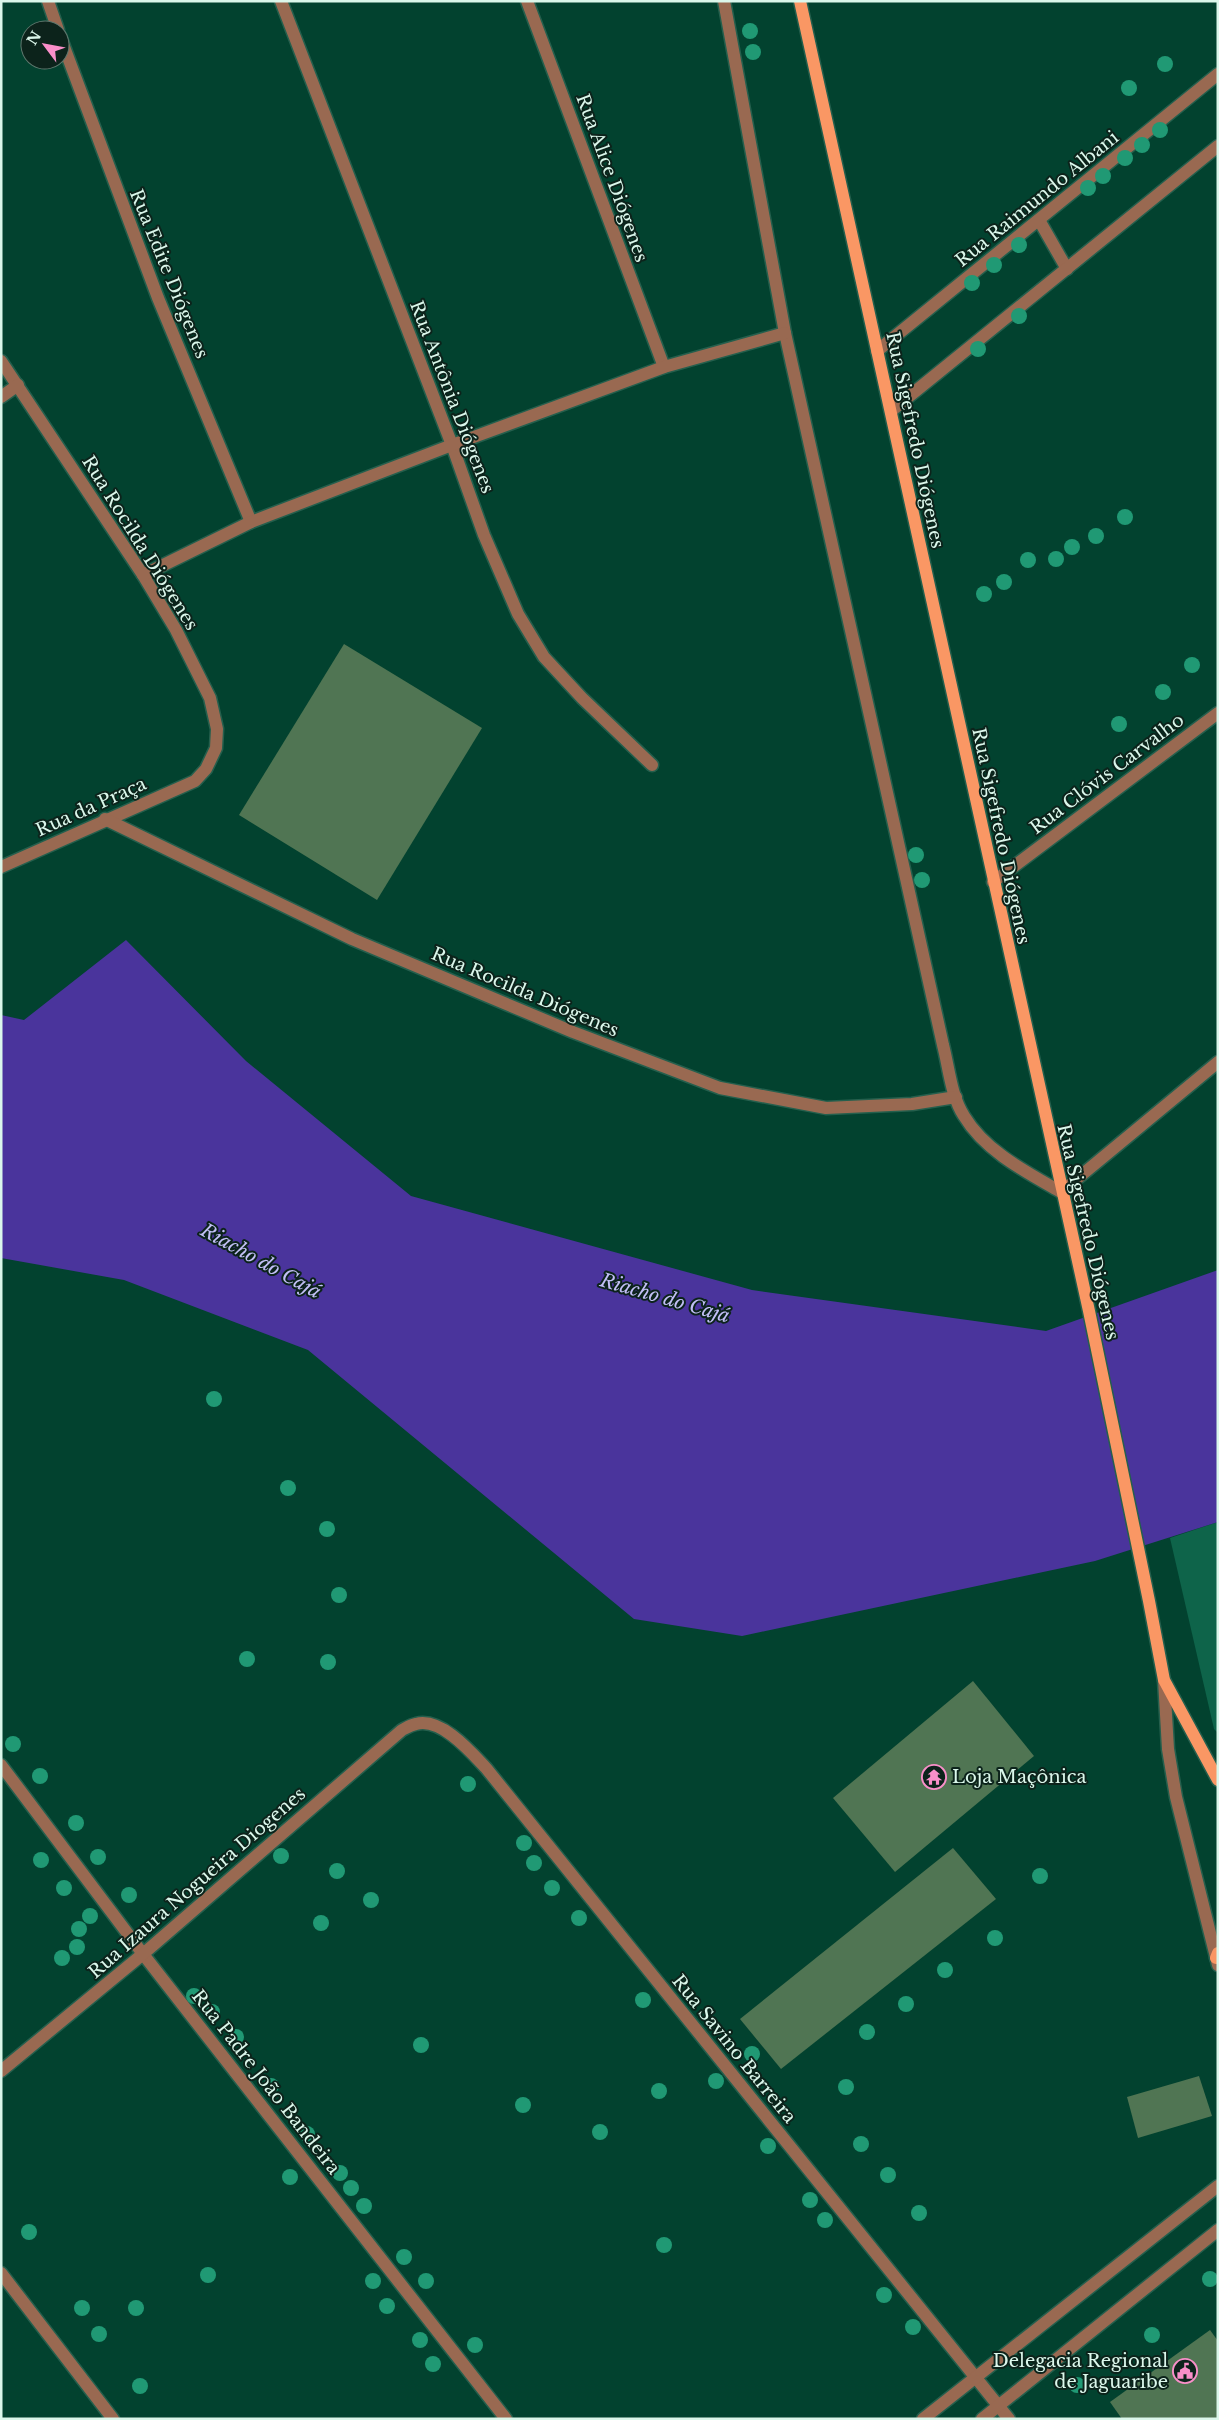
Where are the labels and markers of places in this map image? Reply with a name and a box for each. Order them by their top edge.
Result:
temple icon: Loja Maçônica [921,1764,947,1790]
place label: Loja Maçônica [952,1766,1086,1788]
place label: Delegacia Regional de Jaguaribe [993,2350,1168,2393]
public building icon: Delegacia Regional de Jaguaribe [1172,2358,1198,2384]

